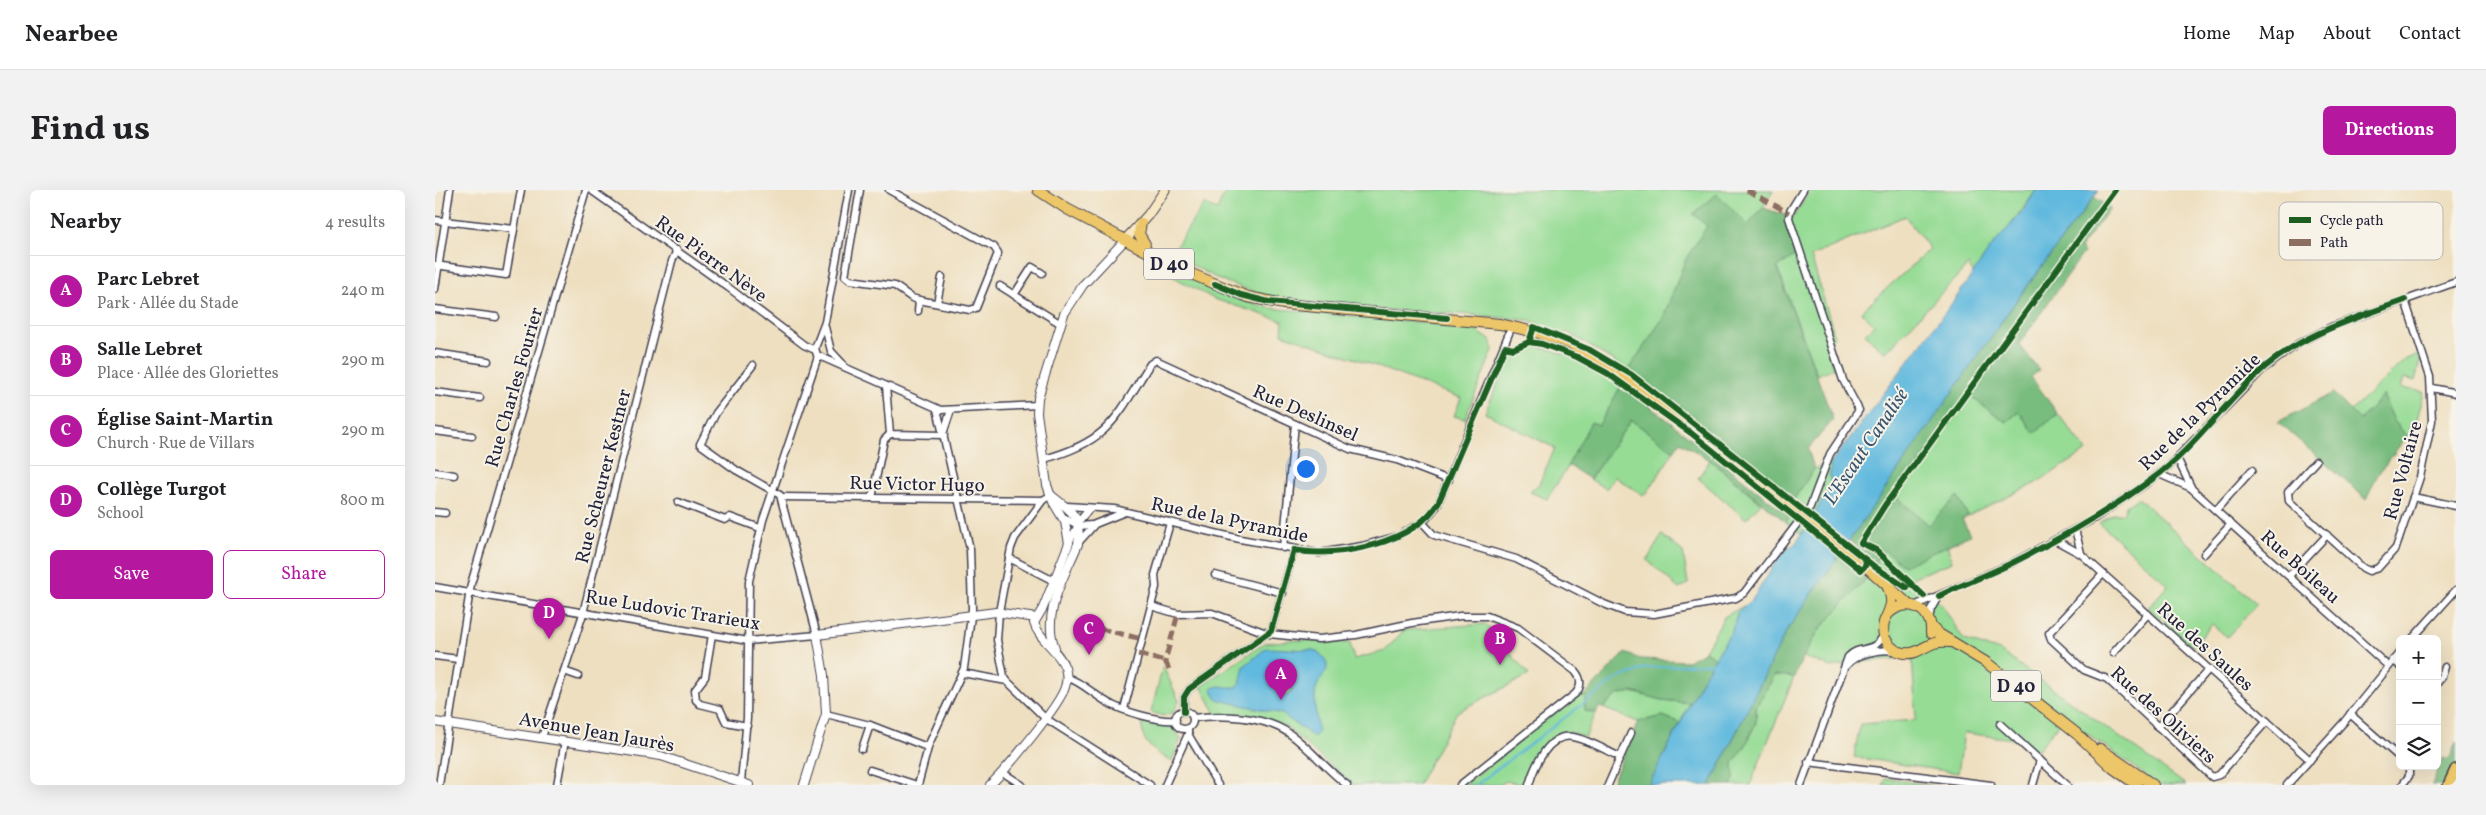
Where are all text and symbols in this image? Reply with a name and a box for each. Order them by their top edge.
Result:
text: Nearbee [25,18,118,52]
text: Home [2183,22,2231,47]
text: Map [2259,22,2295,47]
text: About [2323,22,2371,47]
text: Contact [2399,22,2461,47]
text: Find us [30,106,150,154]
button: Directions [2323,106,2456,155]
legend [2279,202,2443,260]
text: Nearby [50,208,121,237]
street label: Rue Pierre Nève [649,210,772,309]
text: 4 results [325,212,385,234]
text: Cycle path [2320,212,2384,231]
text: Path [2320,234,2348,253]
road number: D 40 [1144,249,1194,280]
text: Parc Lebret [97,267,200,293]
text: A [60,280,72,302]
text: 240 m [341,280,385,302]
text: Park · Allée du Stade [97,293,239,315]
street label: Rue Charles Fourier [480,304,550,471]
text: Salle Lebret [97,337,203,363]
street label: Rue de la Pyramide [2134,348,2267,477]
text: B [61,350,71,372]
text: 290 m [341,350,385,372]
text: Place · Allée des Gloriettes [97,363,279,385]
street label: Rue Deslinsel [1248,379,1362,449]
water label: L'Escaut Canalisé [1817,382,1917,511]
street label: Rue Scheurer Kestner [570,386,638,566]
text: Église Saint-Martin [97,407,273,433]
street label: Rue Voltaire [2378,418,2430,523]
text: C [61,420,71,442]
text: 290 m [341,420,385,442]
text: Church · Rue de Villars [97,433,255,455]
your location [1293,456,1319,482]
street label: Rue Victor Hugo [849,471,985,499]
text: Collège Turgot [97,477,226,503]
text: D [60,490,72,512]
text: 800 m [340,490,385,512]
street label: Rue de la Pyramide [1149,492,1311,550]
text: School [97,503,144,525]
street label: Rue Boileau [2254,525,2345,610]
button: Save [50,550,213,599]
button: Share [223,550,385,599]
street label: Rue Ludovic Trarieux [583,584,762,638]
street label: Rue des Saules [2151,597,2259,698]
pin: D [533,598,565,639]
pin: C [1073,614,1105,655]
pin: B [1484,624,1516,665]
map controls [2396,635,2441,770]
button: + [2396,635,2441,680]
pin: A [1265,659,1297,700]
street label: Rue des Oliviers [2104,661,2221,770]
road number: D 40 [1991,671,2041,702]
button: − [2396,680,2441,725]
street label: Avenue Jean Jaurès [517,707,676,759]
button: layers [2396,725,2441,770]

